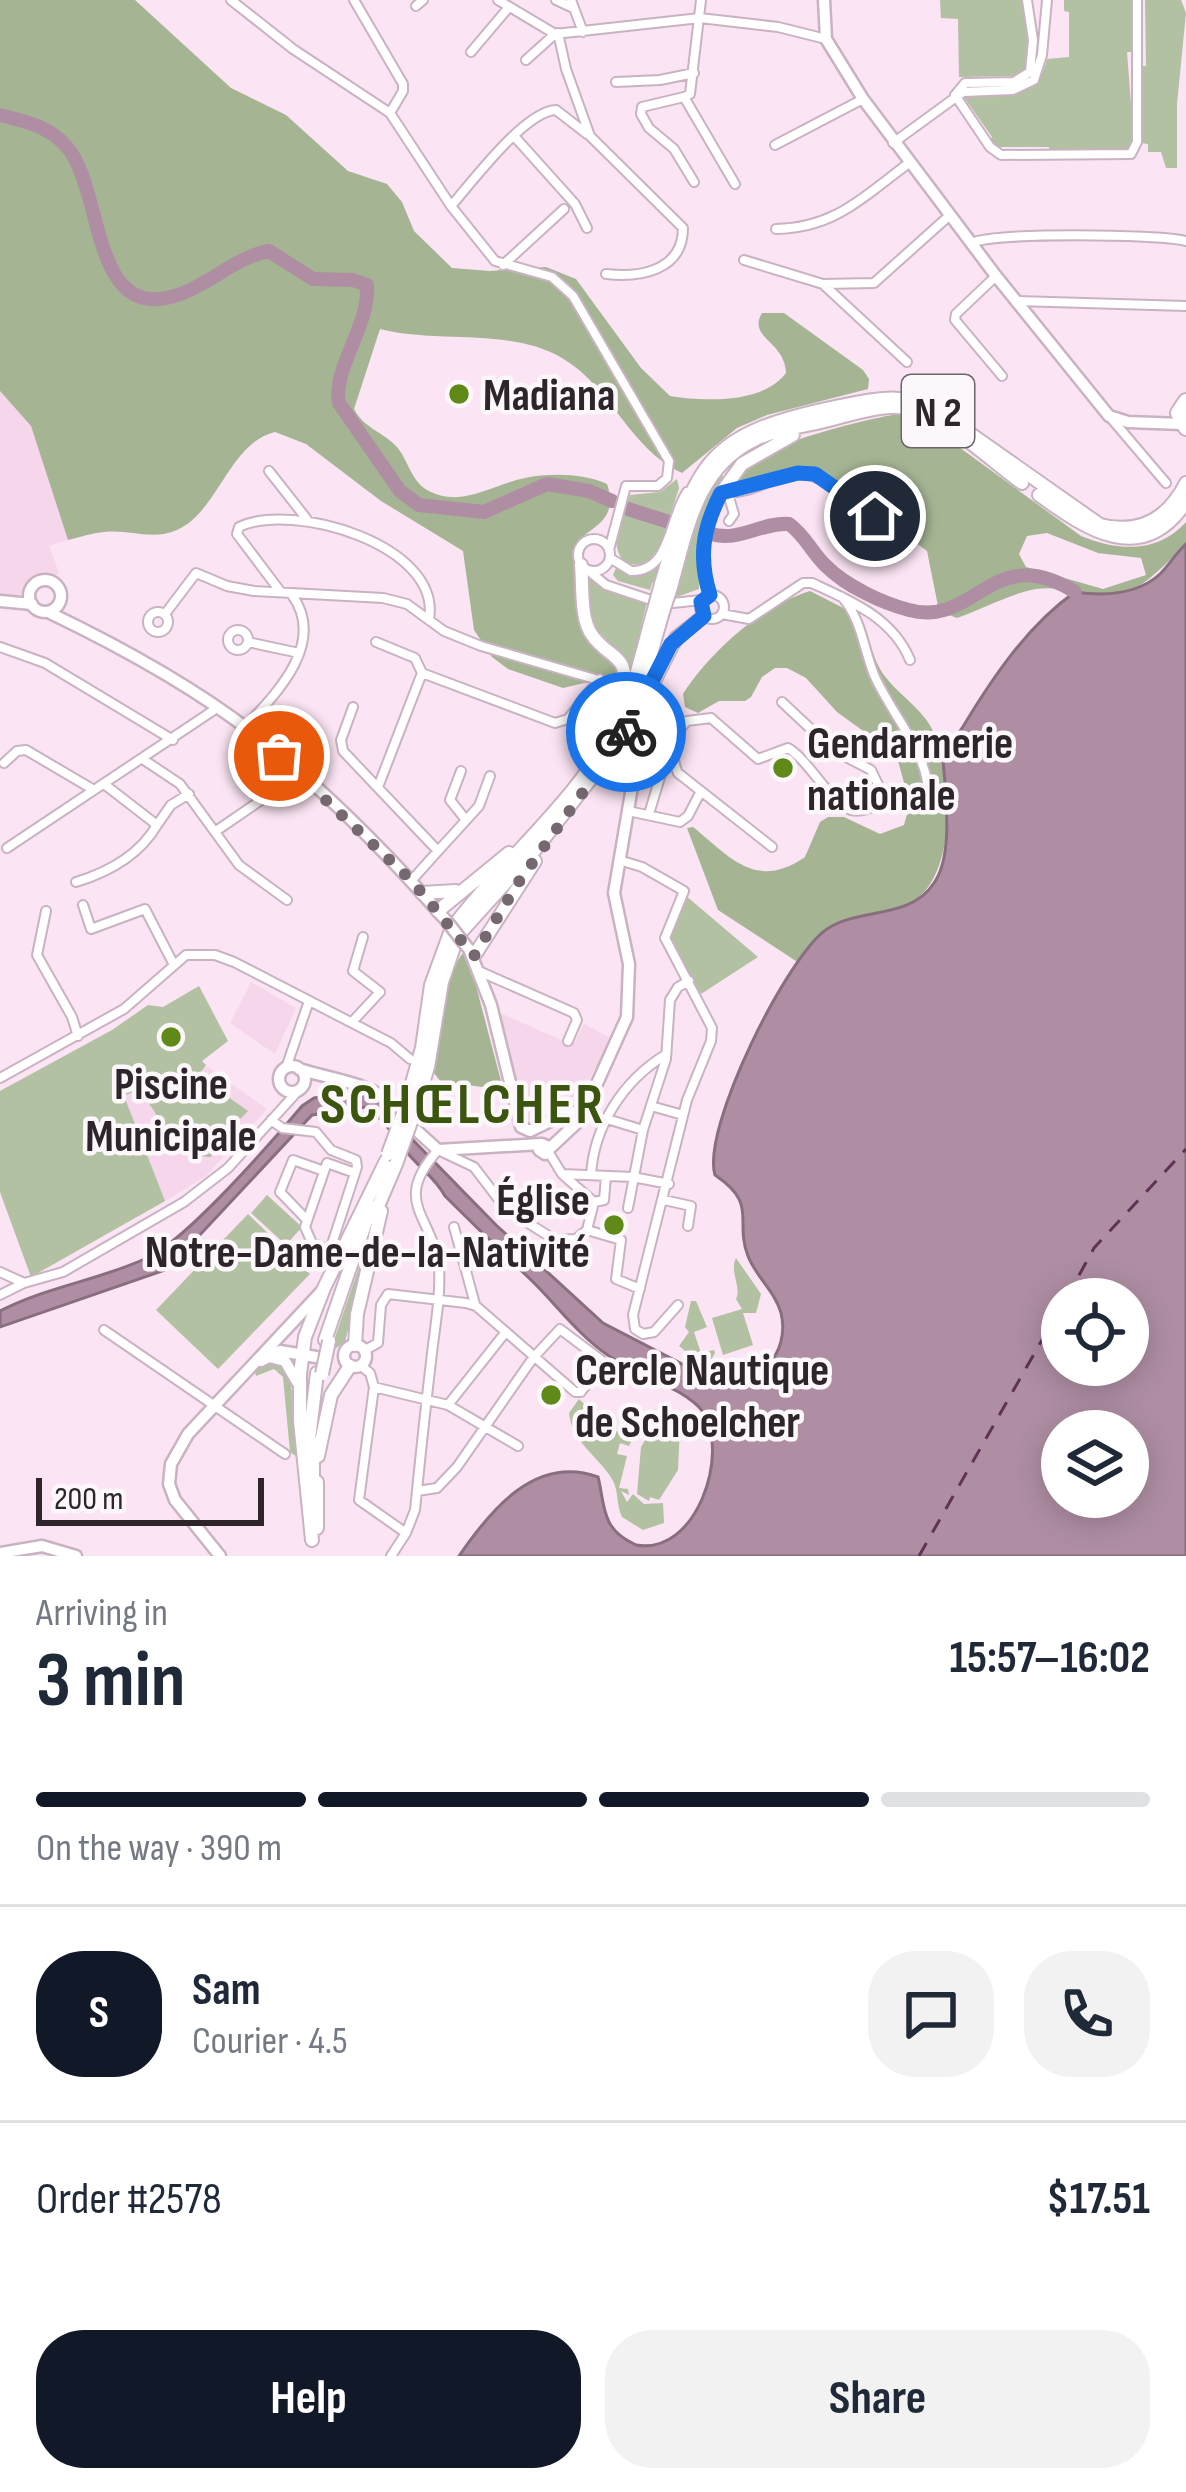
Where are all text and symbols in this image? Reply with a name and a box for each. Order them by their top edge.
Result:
place label: Madiana [483,369,615,424]
road number: N 2 [902,375,974,447]
marker: Madiana [446,381,472,407]
pin [824,465,926,567]
icon: home [842,483,908,549]
courier [566,672,686,792]
icon: bike [593,699,659,765]
pin [228,705,330,807]
place label: Gendarmerie nationale [807,717,1013,824]
icon: bag [246,723,312,789]
marker: Gendarmerie nationale [770,755,796,781]
marker: Piscine Municipale [158,1024,184,1050]
place label: Piscine Municipale [85,1058,257,1165]
district label: SCHŒLCHER [320,1072,606,1140]
place label: Église Notre-Dame-de-la-Nativité [145,1174,590,1281]
marker: Église Notre-Dame-de-la-Nativité [601,1212,627,1238]
map controls [1041,1278,1149,1518]
button: locate [1041,1278,1149,1386]
place label: Cercle Nautique de Schoelcher [575,1344,829,1451]
marker: Cercle Nautique de Schoelcher [538,1382,564,1408]
button: layers [1041,1410,1149,1518]
scale bar [36,1472,264,1525]
text: 200 m [54,1479,123,1519]
text: Arriving in [36,1590,168,1637]
text: 15:57–16:02 [950,1631,1150,1686]
text: 3 min [36,1635,185,1728]
text: On the way · 390 m [36,1825,282,1872]
button: chat [868,1951,994,2077]
button: phone [1024,1951,1150,2077]
text: Sam [192,1963,261,2018]
text: S [89,1986,109,2041]
text: Courier · 4.5 [192,2018,348,2065]
text: Order #2578 [36,2172,222,2227]
text: $17.51 [1047,2172,1150,2227]
button: Help [36,2330,581,2468]
button: Share [605,2330,1150,2468]

